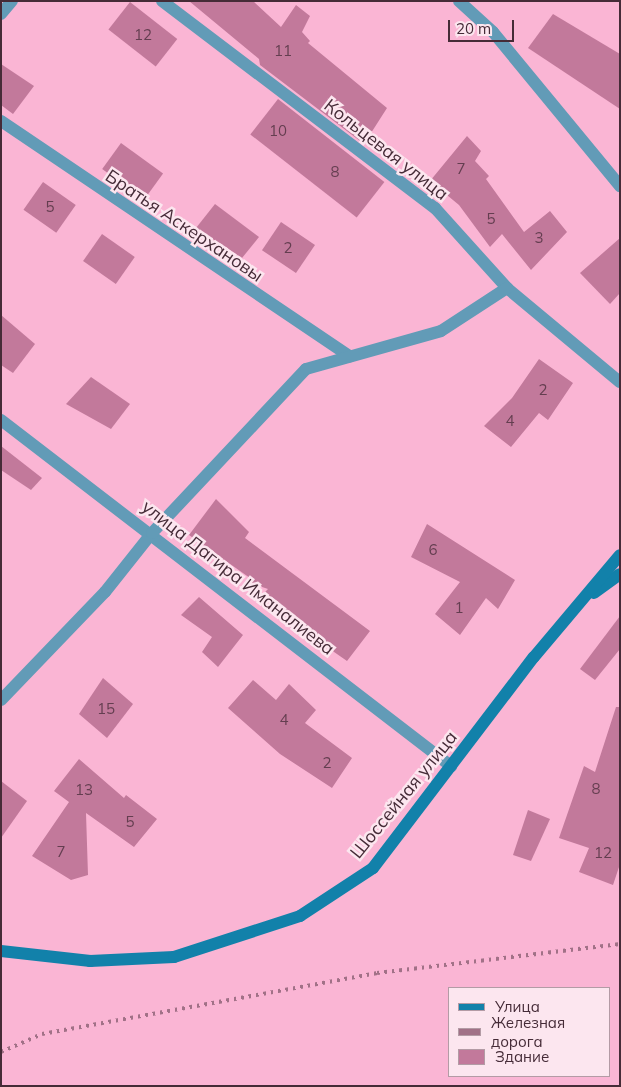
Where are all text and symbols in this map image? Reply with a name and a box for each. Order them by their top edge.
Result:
scale bar [451,10,517,42]
text: 20 m [456,19,491,38]
house number: 12 [134,26,152,44]
house number: 11 [274,42,292,60]
street label: Кольцевая улица [320,95,452,205]
house number: 10 [269,122,287,140]
house number: 7 [457,160,465,178]
house number: 8 [331,163,339,181]
street label: Братья Аскерхановы [101,165,267,287]
house number: 5 [46,198,54,216]
house number: 5 [487,210,495,228]
house number: 3 [535,229,543,247]
house number: 2 [284,239,292,257]
house number: 2 [539,381,547,399]
house number: 4 [506,412,514,430]
street label: улица Дагира Иманалиева [137,496,339,660]
house number: 6 [429,541,437,559]
house number: 1 [455,599,463,617]
house number: 15 [97,700,115,718]
house number: 4 [280,711,288,729]
street label: Шоссейная улица [346,727,462,863]
house number: 2 [323,754,331,772]
house number: 8 [592,780,600,798]
house number: 13 [75,781,93,799]
house number: 5 [126,813,134,831]
house number: 7 [57,843,65,861]
house number: 12 [594,844,612,862]
legend [448,987,611,1077]
text: Улица [495,997,540,1016]
text: Железная дорога [491,1013,565,1051]
text: Здание [495,1047,549,1066]

